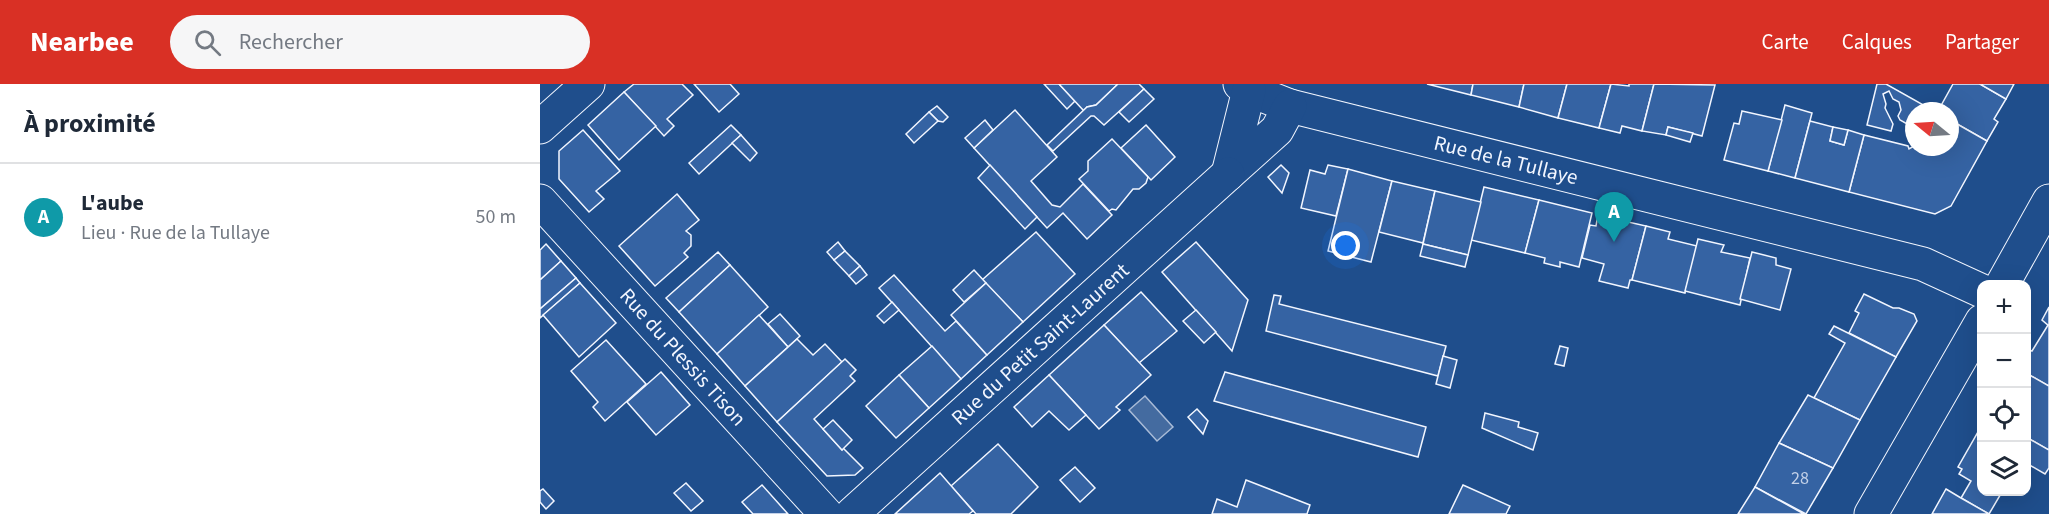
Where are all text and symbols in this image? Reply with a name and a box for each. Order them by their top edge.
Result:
search box [170,15,590,69]
text: Nearbee [30,22,134,62]
icon: search [191,26,224,59]
text: Rechercher [239,26,343,58]
text: Carte [1762,27,1809,57]
text: Calques [1842,27,1912,57]
text: Partager [1945,27,2019,57]
north arrow [1905,102,1959,156]
text: À proximité [24,105,156,142]
street label: Rue de la Tullaye [1431,128,1581,192]
text: L'aube [81,187,144,219]
pin: A [1594,192,1634,242]
text: A [38,203,49,231]
text: 50 m [476,203,516,231]
text: Lieu · Rue de la Tullaye [81,219,270,247]
your location [1331,231,1360,260]
street label: Rue du Petit Saint-Laurent [944,256,1136,432]
map controls [1977,280,2031,496]
button: + [1977,280,2031,334]
street label: Rue du Plessis Tison [613,281,753,433]
button: − [1977,334,2031,388]
button: locate [1977,388,2031,442]
button: layers [1977,442,2031,496]
house number: 28 [1791,466,1809,491]

